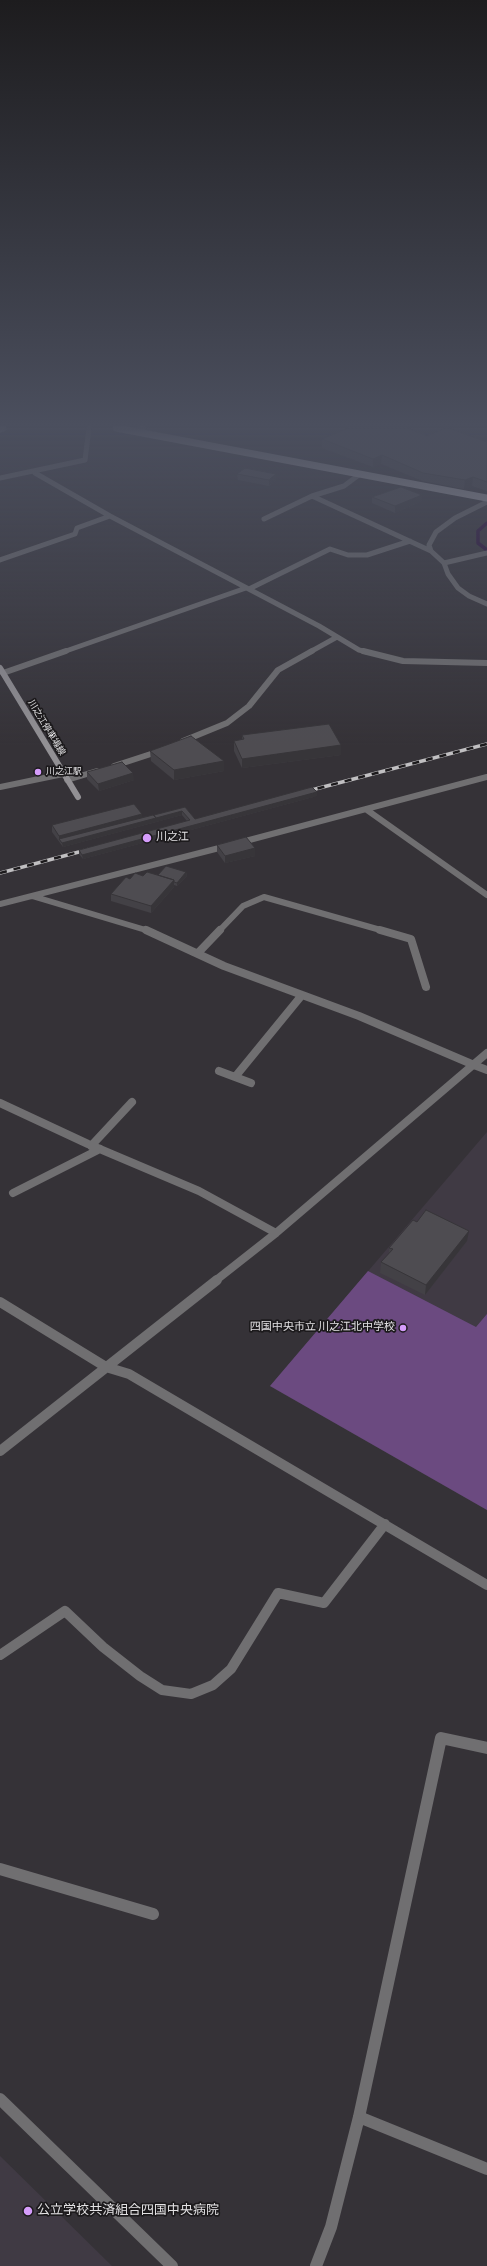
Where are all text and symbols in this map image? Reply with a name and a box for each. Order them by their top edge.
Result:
street label: 川之江停車場線 [25,698,67,758]
marker: 川之江駅 [33,767,43,777]
place label: 川之江駅 [46,767,82,777]
place label: 川之江 [156,831,189,845]
marker: 川之江 [141,832,153,844]
place label: 四国中央市立 川之江北中学校 [250,1321,395,1335]
marker: 四国中央市立 川之江北中学校 [398,1323,408,1333]
place label: 公立学校共済組合四国中央病院 [37,2203,219,2219]
marker: 公立学校共済組合四国中央病院 [22,2205,34,2217]

